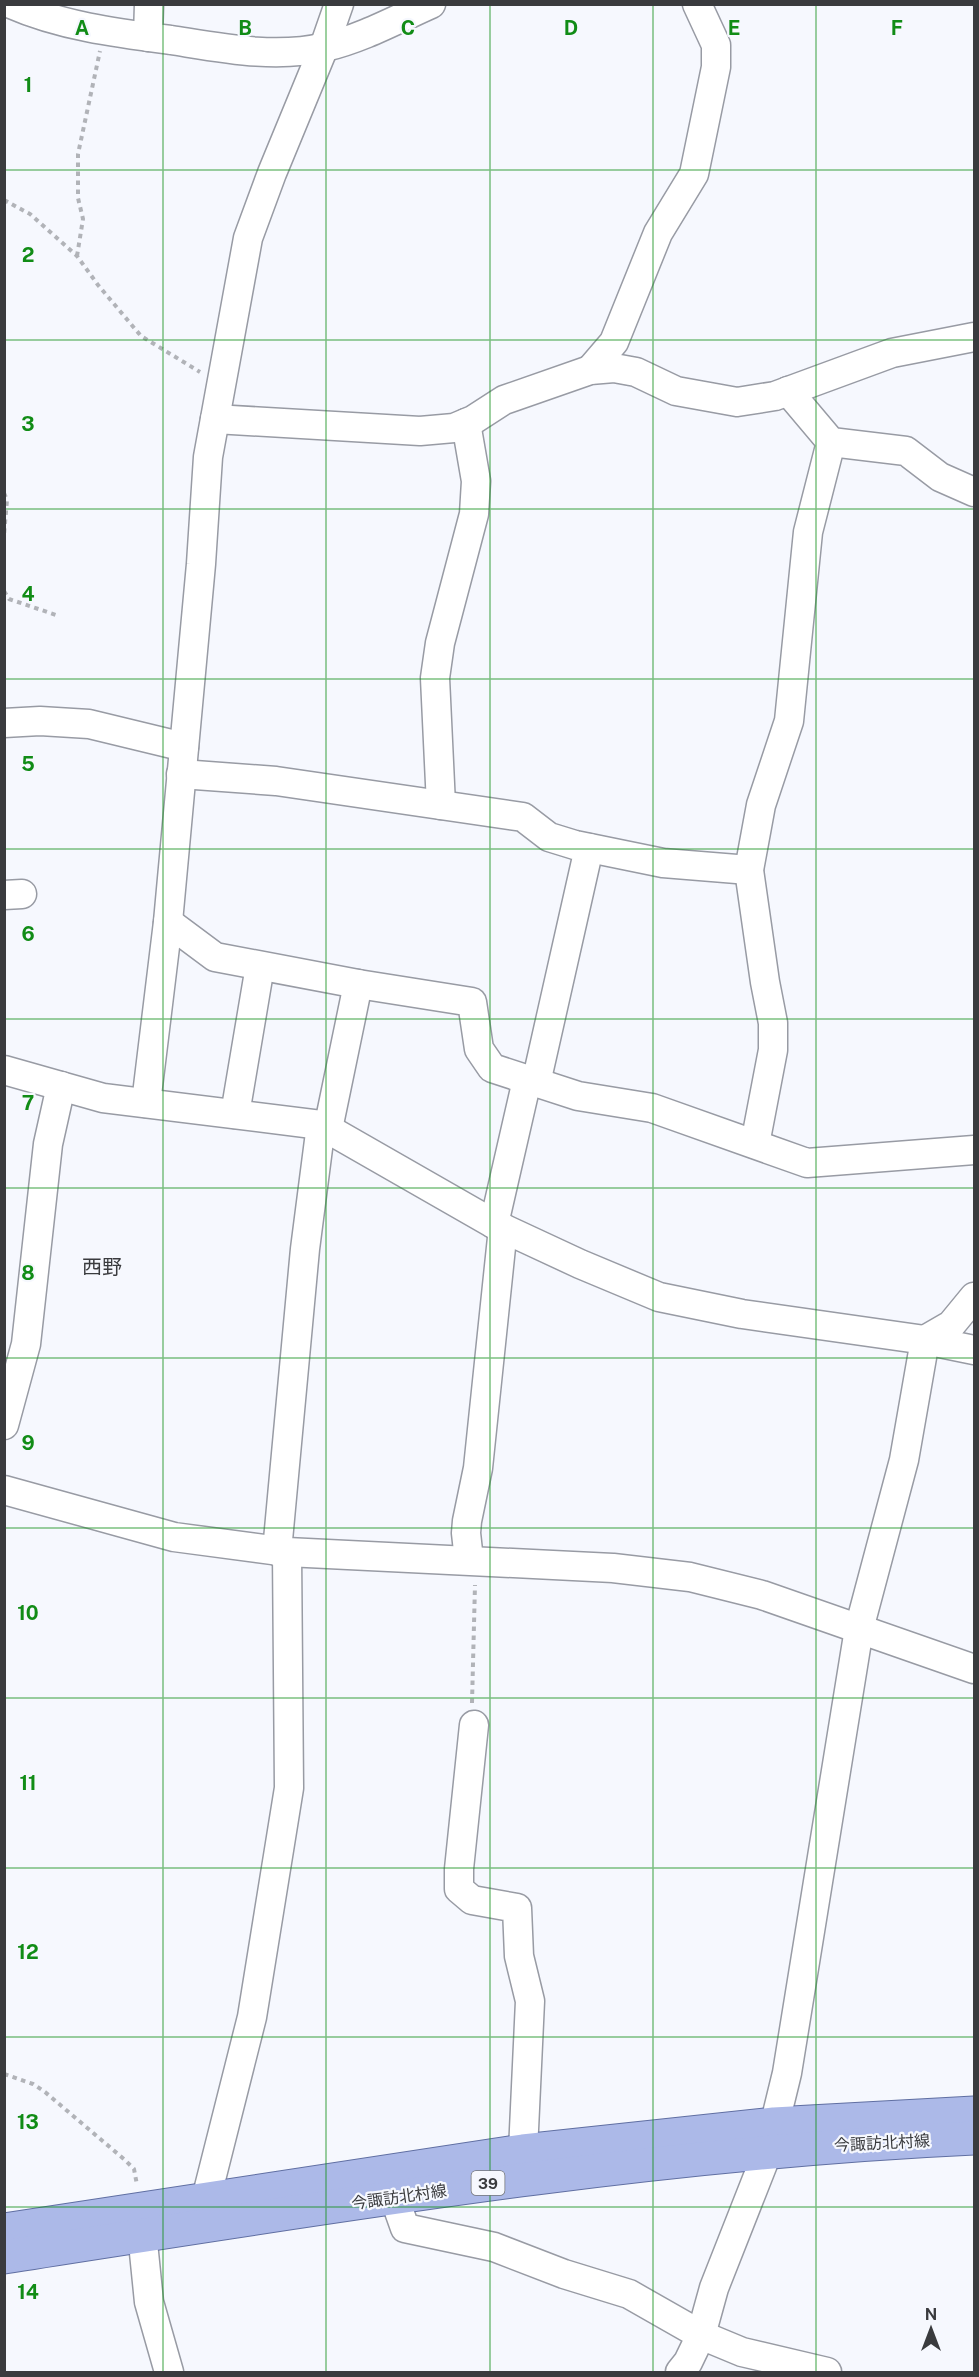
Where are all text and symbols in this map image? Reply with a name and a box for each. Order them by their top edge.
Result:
text: A [75,16,89,40]
text: B [238,16,252,40]
text: C [401,16,415,40]
text: D [564,16,578,40]
text: E [728,16,740,40]
text: F [891,16,903,40]
text: 1 [24,73,32,97]
text: 2 [22,243,34,267]
text: 3 [21,412,35,436]
text: 4 [21,582,35,606]
text: 5 [21,752,35,776]
text: 6 [21,922,35,946]
text: 7 [22,1091,34,1115]
district label: 西野 [82,1255,122,1279]
text: 8 [21,1261,35,1285]
text: 9 [21,1431,35,1455]
text: 10 [17,1601,39,1625]
text: 11 [19,1771,37,1795]
text: 12 [17,1940,39,1964]
text: 13 [17,2110,39,2134]
street label: 今諏訪北村線 [834,2131,930,2155]
road number: 39 [472,2171,504,2195]
street label: 今諏訪北村線 [350,2181,448,2213]
text: 14 [17,2280,39,2304]
north arrow [901,2299,961,2359]
text: N [925,2305,937,2324]

